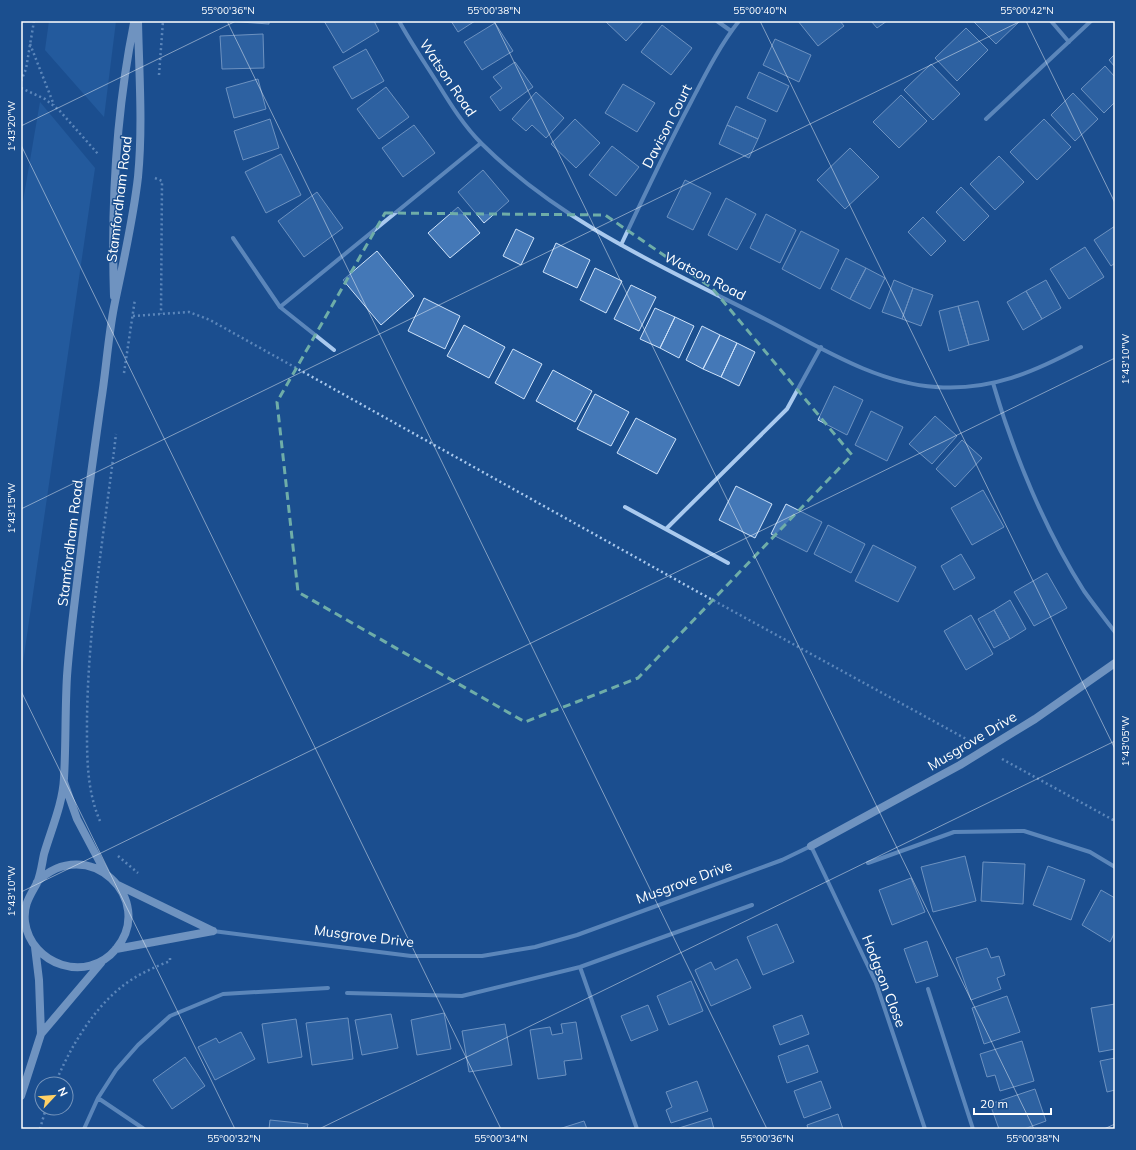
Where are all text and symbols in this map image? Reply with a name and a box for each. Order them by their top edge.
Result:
text: 55°00'36"N [201,4,255,17]
text: 55°00'38"N [467,4,521,17]
text: 55°00'40"N [733,4,787,17]
text: 55°00'42"N [1000,4,1054,17]
street label: Watson Road [416,36,480,120]
street label: Davison Court [638,81,696,171]
text: 1°43'20"W [5,101,18,151]
street label: Stamfordham Road [102,135,136,263]
street label: Watson Road [661,248,749,304]
text: 1°43'10"W [1119,334,1132,384]
street label: Stamfordham Road [53,479,87,607]
text: 1°43'15"W [5,483,18,533]
street label: Musgrove Drive [924,707,1020,775]
text: 1°43'05"W [1119,716,1132,766]
street label: Musgrove Drive [634,856,734,908]
text: 1°43'10"W [5,866,18,916]
street label: Musgrove Drive [313,921,415,951]
street label: Hodgson Close [858,932,910,1030]
north arrow [34,1076,74,1116]
text: N [55,1085,71,1098]
scale bar [974,1090,1051,1116]
text: 20 m [980,1096,1008,1111]
text: 55°00'32"N [207,1132,261,1145]
text: 55°00'34"N [474,1132,528,1145]
text: 55°00'36"N [740,1132,794,1145]
text: 55°00'38"N [1006,1132,1060,1145]

